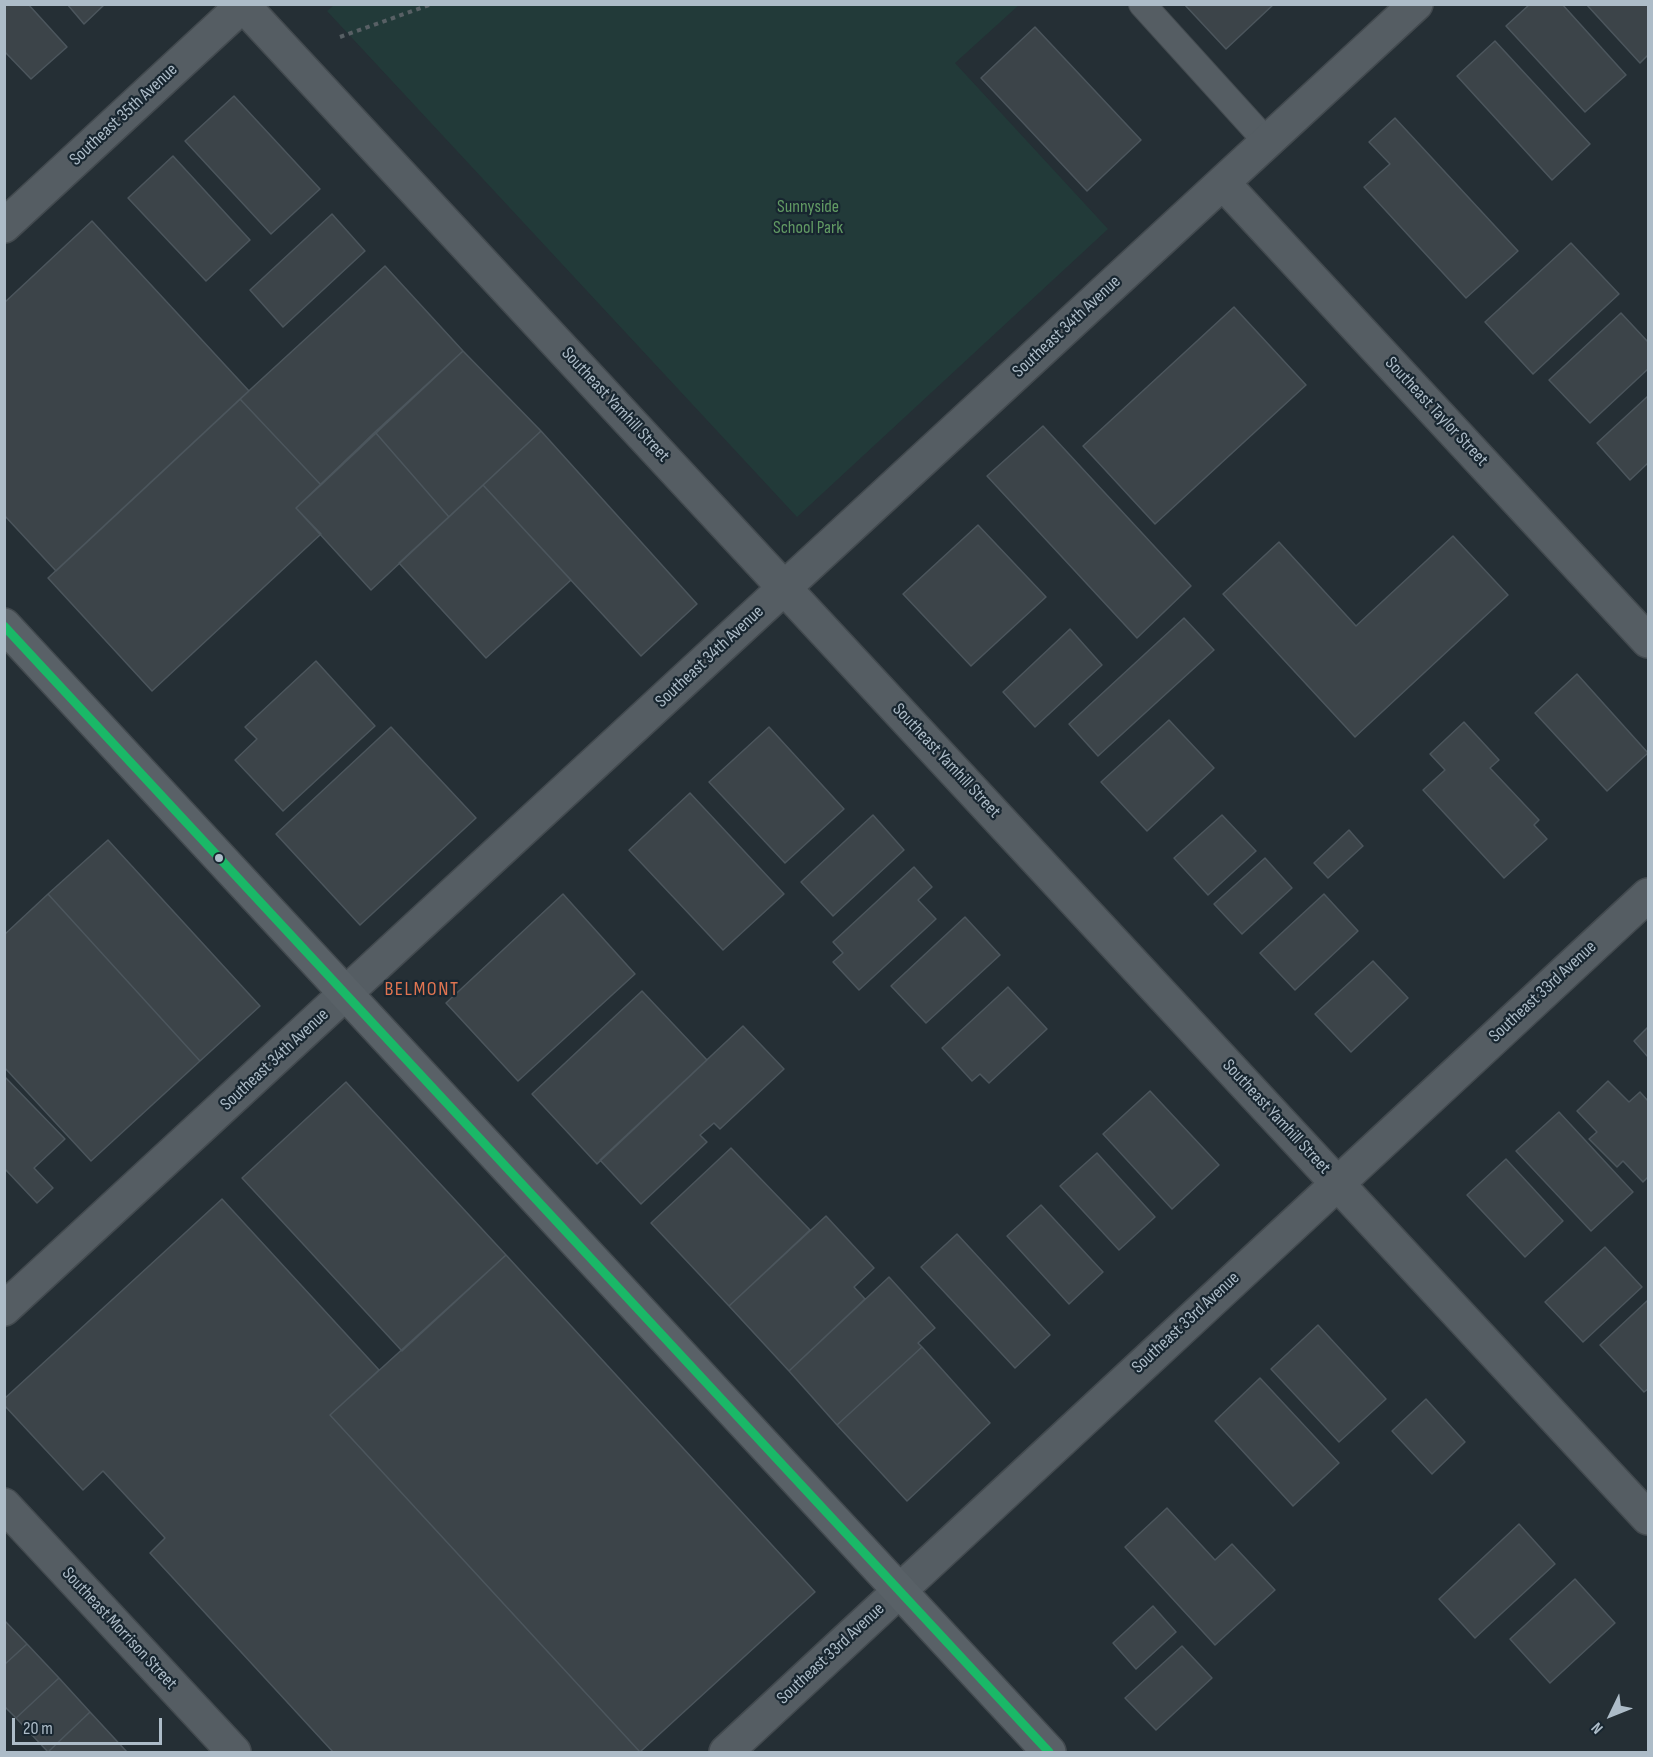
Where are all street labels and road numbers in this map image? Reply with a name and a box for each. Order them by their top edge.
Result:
street label: Southeast 35th Avenue [66,59,182,171]
street label: Southeast 34th Avenue [1008,271,1126,383]
street label: Southeast Yamhill Street [556,343,674,467]
street label: Southeast Taylor Street [1380,353,1492,471]
street label: Southeast 34th Avenue [651,601,769,713]
street label: Southeast Yamhill Street [887,699,1005,823]
street label: Southeast 33rd Avenue [1485,937,1601,1047]
street label: Southeast 34th Avenue [216,1004,334,1116]
street label: Southeast Yamhill Street [1217,1055,1335,1179]
street label: Southeast 33rd Avenue [1128,1268,1244,1378]
street label: Southeast Morrison Street [57,1563,181,1695]
street label: Southeast 33rd Avenue [773,1599,889,1709]

